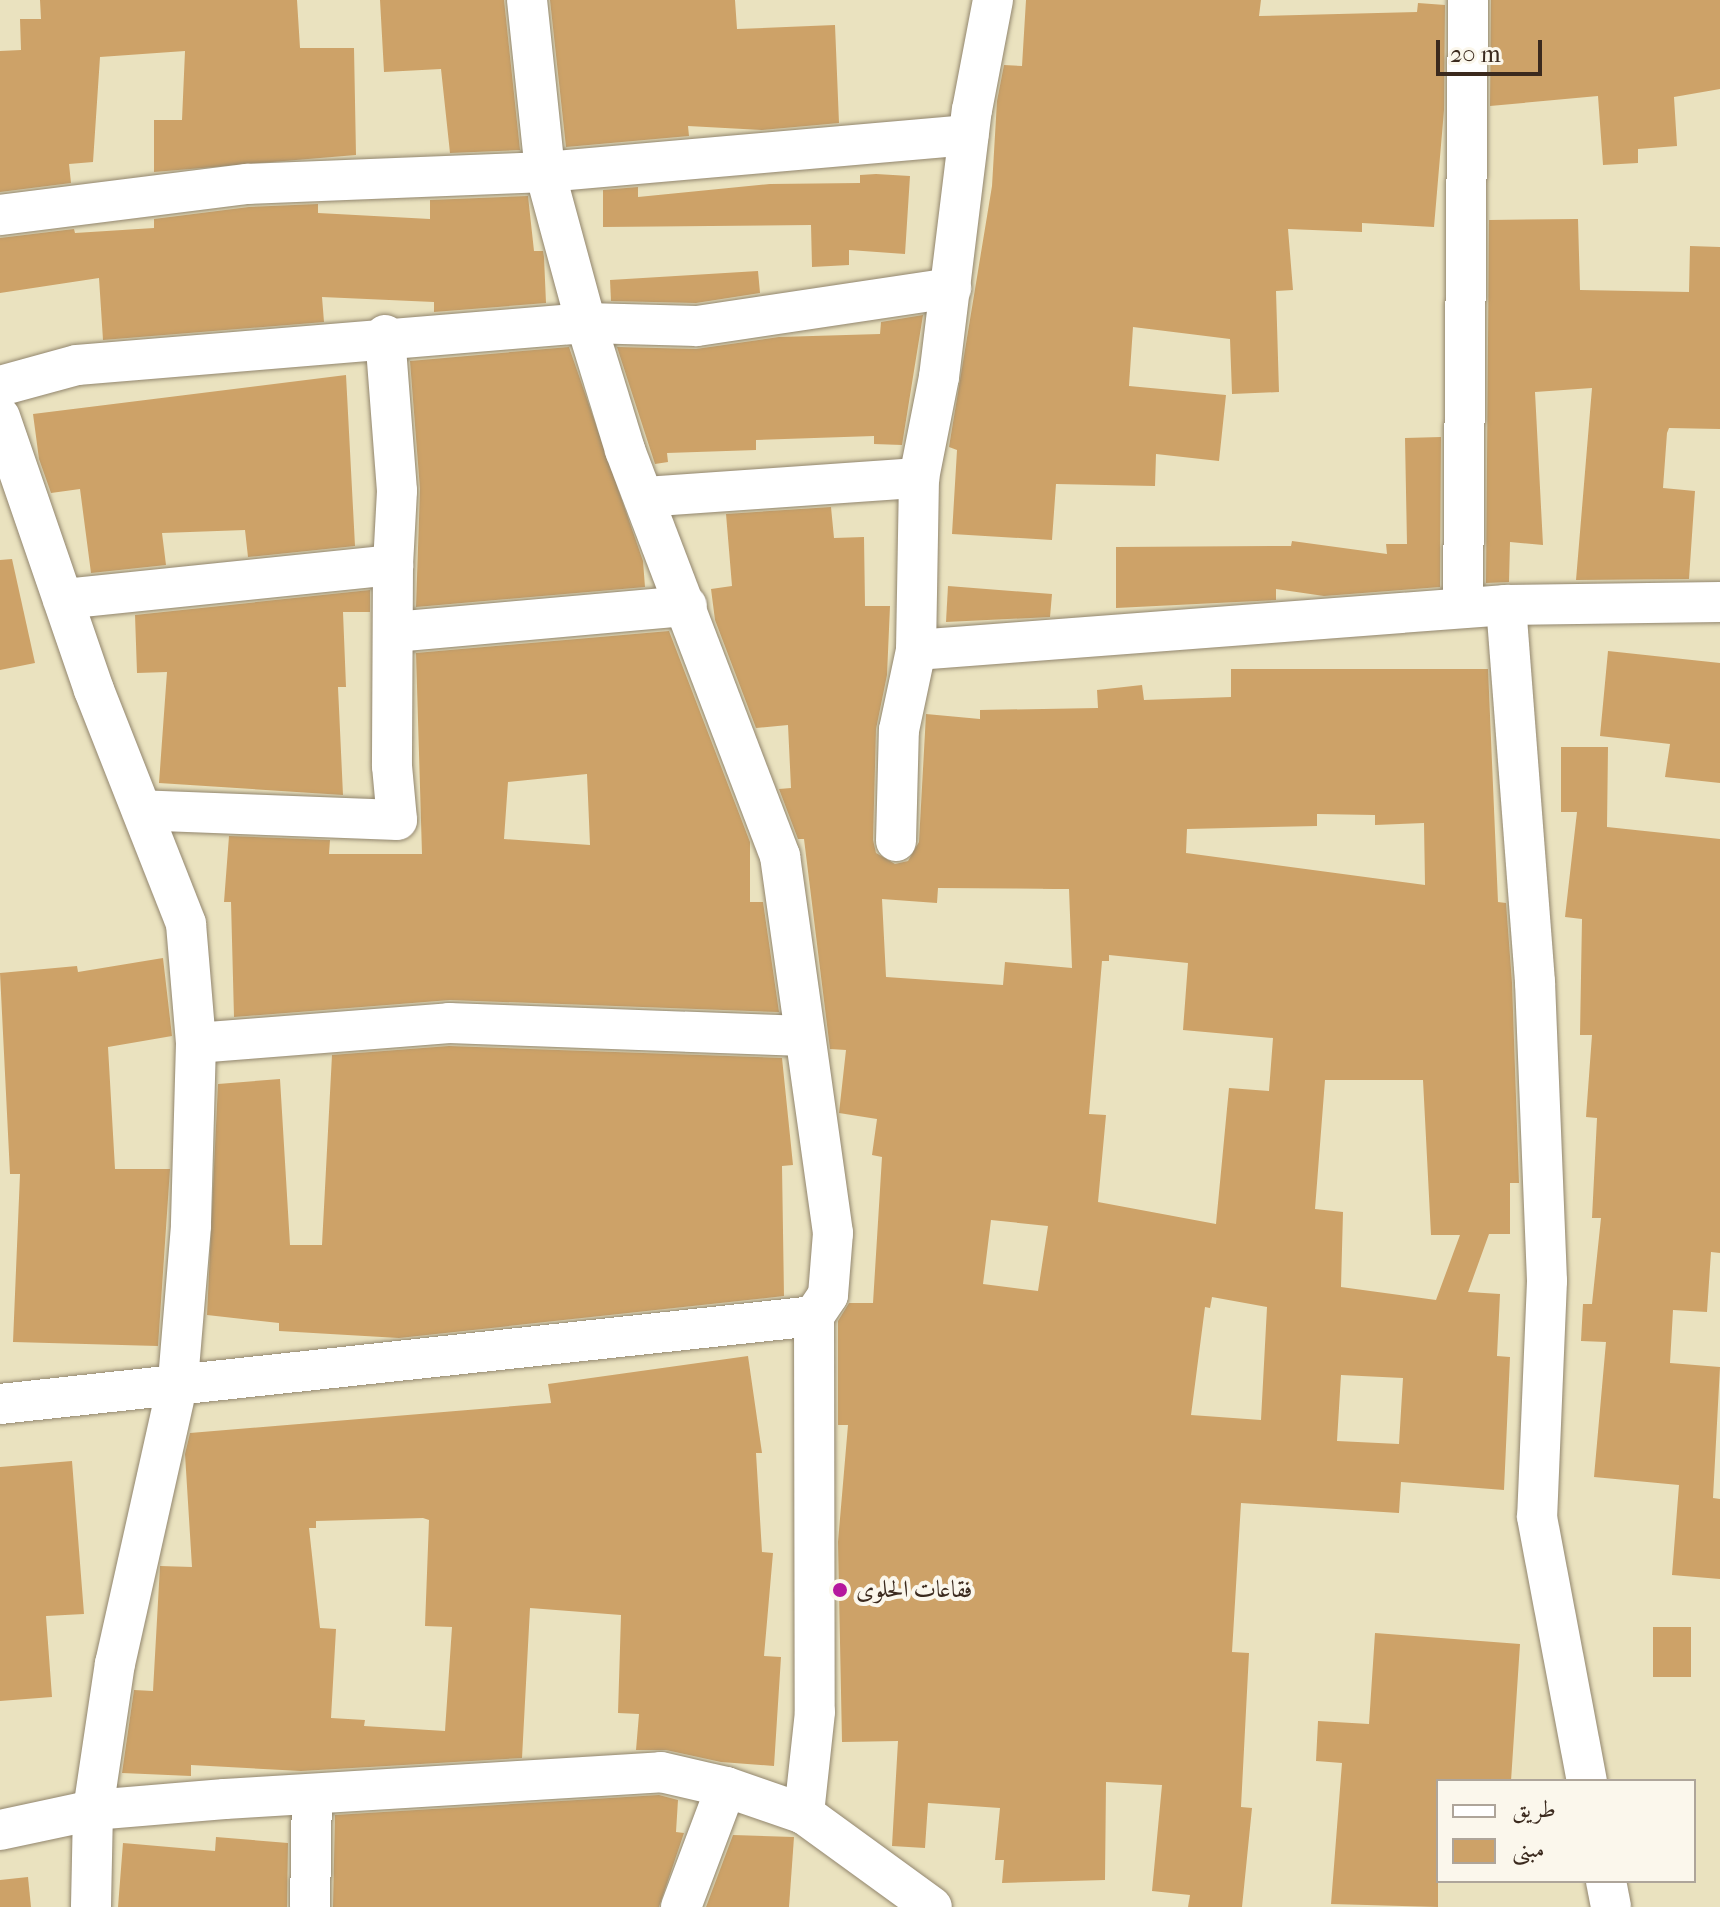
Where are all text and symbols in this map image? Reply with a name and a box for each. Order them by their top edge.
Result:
scale bar [1440,24,1546,74]
text: 20 m [1450,40,1501,68]
place label: فقاعات الحلوى [856,1576,972,1604]
marker: فقاعات الحلوى [831,1581,849,1599]
legend [1436,1779,1696,1883]
text: طريق [1512,1795,1556,1823]
text: مبنى [1512,1835,1545,1863]

